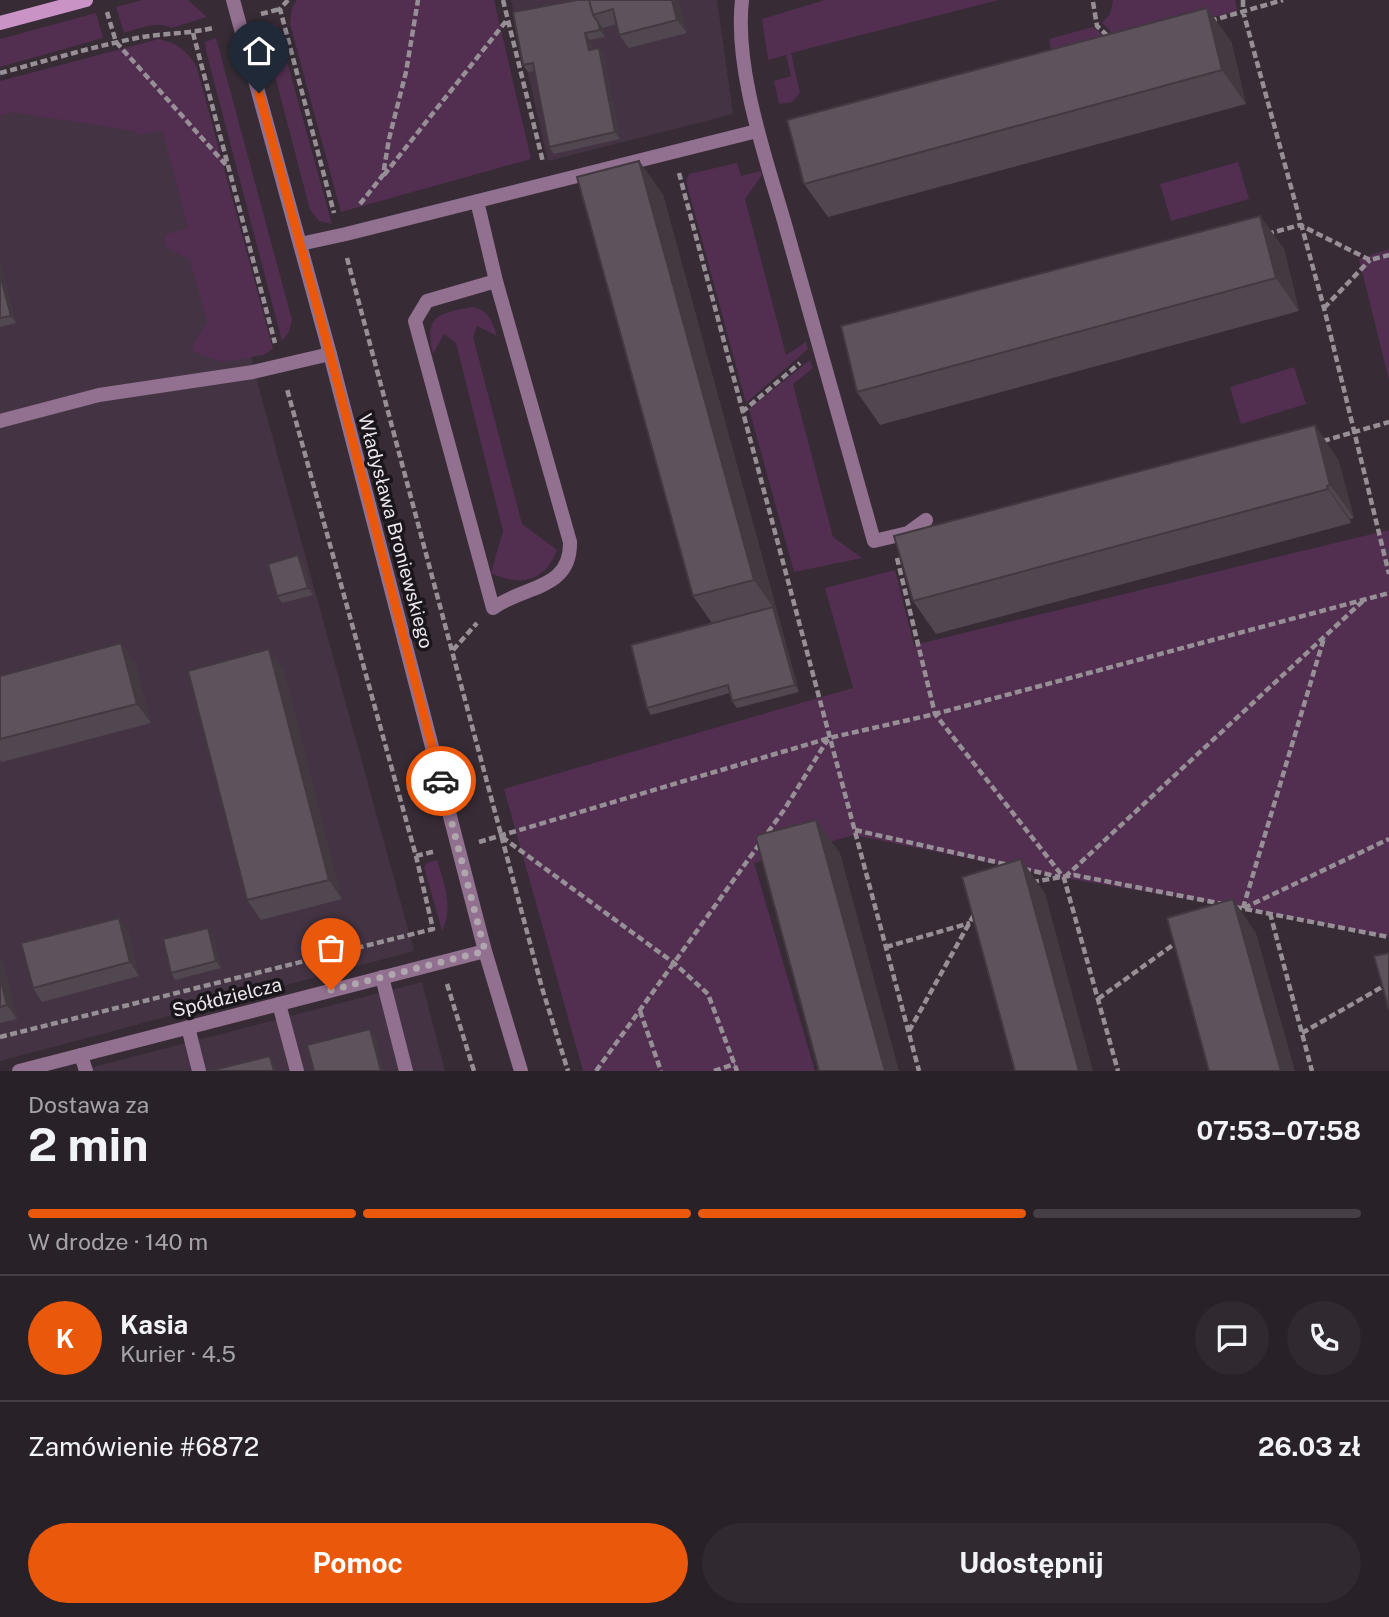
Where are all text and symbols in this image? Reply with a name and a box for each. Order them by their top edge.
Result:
pin [229,21,289,93]
icon: home [240,32,278,70]
street label: Władysława Broniewskiego [354,411,438,651]
courier [406,746,476,816]
icon: car [422,762,460,800]
pin [301,918,361,990]
icon: bag [312,929,350,967]
street label: Spółdzielcza [170,973,284,1021]
text: Dostawa za [28,1091,149,1118]
text: 07:53–07:58 [1197,1115,1361,1146]
text: 2 min [28,1117,148,1171]
text: W drodze · 140 m [28,1228,208,1255]
button: chat [1195,1301,1269,1375]
button: phone [1287,1301,1361,1375]
text: Kasia [120,1309,188,1340]
text: K [56,1323,74,1354]
text: Kurier · 4.5 [120,1340,236,1367]
text: Zamówienie #6872 [28,1431,259,1462]
text: 26.03 zł [1258,1431,1361,1462]
button: Pomoc [28,1523,688,1603]
button: Udostępnij [702,1523,1361,1603]

